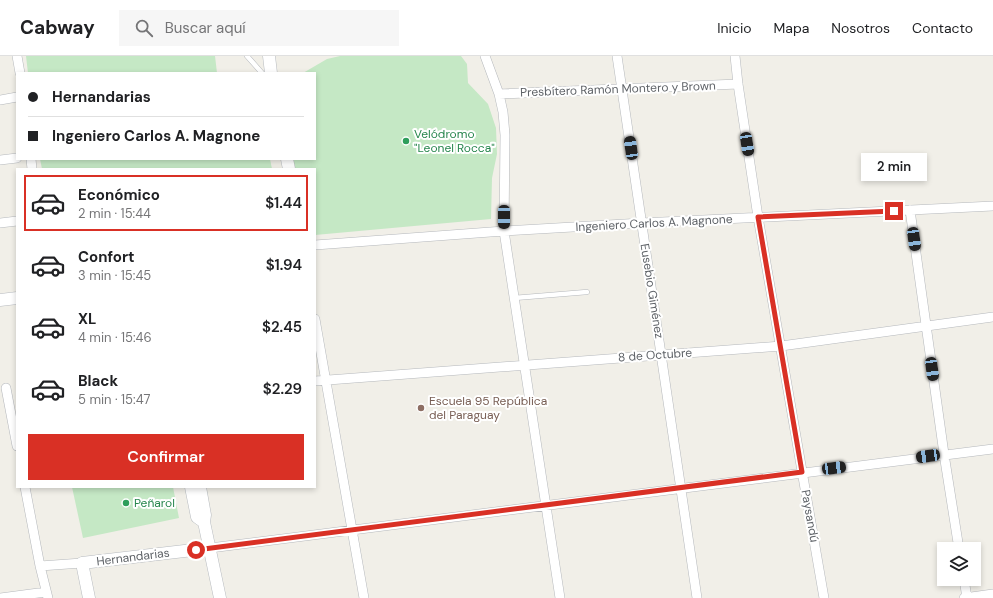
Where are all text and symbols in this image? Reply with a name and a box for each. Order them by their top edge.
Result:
search box [119,10,399,46]
text: Cabway [20,15,95,40]
icon: search [133,17,155,39]
text: Buscar aquí [165,18,246,38]
text: Inicio [717,19,752,37]
text: Mapa [774,19,809,37]
text: Nosotros [831,19,890,37]
text: Contacto [912,19,973,37]
street label: Presbítero Ramón Montero y Brown [520,78,716,100]
text: Hernandarias [52,87,151,107]
text: Ingeniero Carlos A. Magnone [52,126,260,146]
place label: Velódromo "Leonel Rocca" [414,126,495,156]
car [739,131,755,157]
car [623,135,639,161]
marker: Velódromo "Leonel Rocca" [401,136,411,146]
callout: 2 min [861,153,927,181]
text: 2 min [877,158,911,175]
icon: car [30,185,66,221]
text: Económico [78,185,160,205]
text: $1.44 [265,193,302,213]
route end [885,202,903,220]
text: 2 min · 15:44 [78,205,151,222]
car [498,205,510,229]
street label: Ingeniero Carlos A. Magnone [575,211,733,235]
car [906,226,922,252]
street label: Eusebio Giménez [637,242,667,340]
icon: car [30,247,66,283]
text: Confort [78,247,135,267]
text: $1.94 [266,255,302,275]
text: 3 min · 15:45 [78,267,151,284]
icon: car [30,309,66,345]
text: XL [78,309,96,329]
text: $2.45 [262,317,302,337]
text: 4 min · 15:46 [78,329,152,346]
street label: 8 de Octubre [617,344,693,366]
car [924,356,940,382]
icon: car [30,371,66,407]
text: Black [78,371,118,391]
text: $2.29 [263,379,302,399]
text: 5 min · 15:47 [78,391,151,408]
place label: Escuela 95 República del Paraguay [429,393,547,423]
marker: Escuela 95 República del Paraguay [416,403,426,413]
button: Confirmar [28,434,304,480]
car [915,448,941,464]
car [821,461,847,475]
street label: Paysandú [798,488,823,544]
place label: Peñarol [134,495,175,511]
marker: Peñarol [121,498,131,508]
route start [187,541,205,559]
map controls [937,542,981,586]
button: layers [937,542,981,586]
street label: Hernandarias [95,545,171,569]

